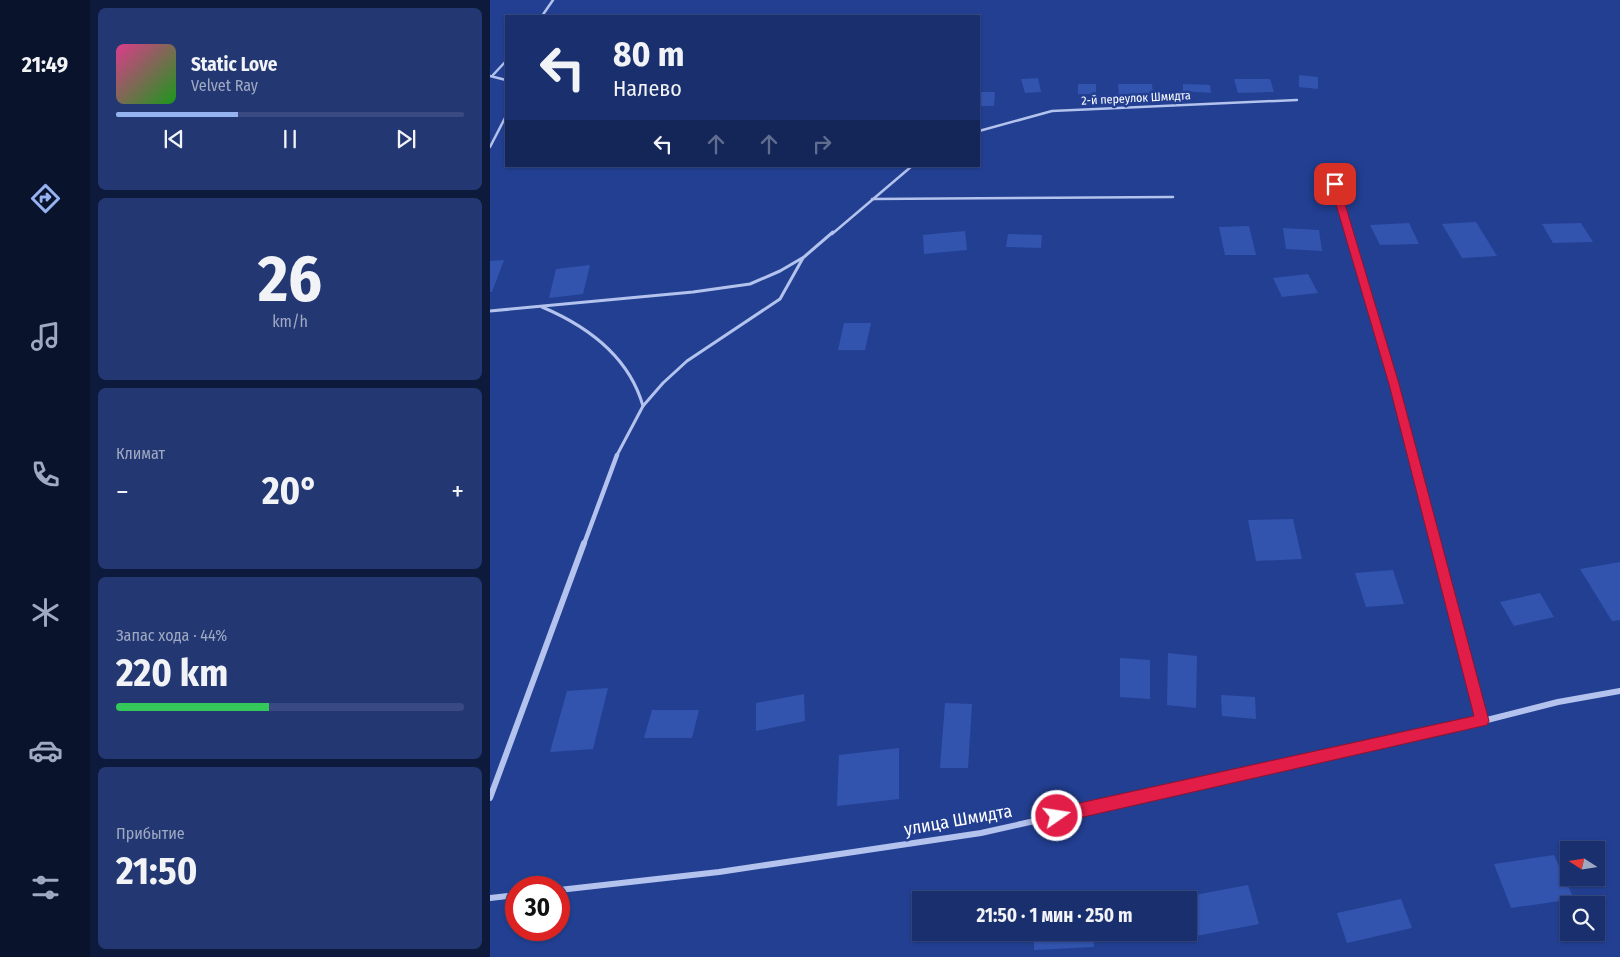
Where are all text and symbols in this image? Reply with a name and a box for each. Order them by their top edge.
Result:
text: 80 m [613,33,685,75]
icon: left [530,35,595,100]
text: 21:49 [22,51,68,78]
text: Static Love [191,53,278,76]
text: Налево [613,75,682,102]
text: Velvet Ray [191,76,258,95]
street label: 2-й переулок Шмидта [1081,88,1191,108]
icon: previous [160,125,188,153]
icon: pause [276,125,304,153]
icon: next [392,125,420,153]
icon: left [649,130,677,158]
icon: ahead [702,130,730,158]
icon: ahead [755,130,783,158]
icon: right [808,130,836,158]
pin [1314,163,1356,205]
icon: arrive [1321,170,1349,198]
icon: directions [28,181,63,216]
text: 26 [258,240,322,318]
text: km/h [272,312,308,331]
icon: music [28,319,63,354]
text: Климат [116,444,165,463]
icon: phone [28,457,63,492]
text: 20° [262,468,318,514]
text: − [116,475,129,508]
text: + [451,475,464,508]
icon: climate [28,595,63,630]
text: Запас хода · 44% [116,626,227,645]
text: 220 km [116,650,228,696]
icon: car [28,733,63,768]
position arrow [1030,789,1082,841]
street label: улица Шмидта [902,800,1014,840]
text: Прибытие [116,824,185,843]
north arrow [1560,841,1605,886]
map controls [1560,841,1605,941]
text: 21:50 [116,848,197,894]
icon: filters [28,870,63,905]
speed limit sign: 30 [505,876,570,941]
button: search [1560,896,1605,941]
text: 21:50 · 1 мин · 250 m [976,904,1133,927]

